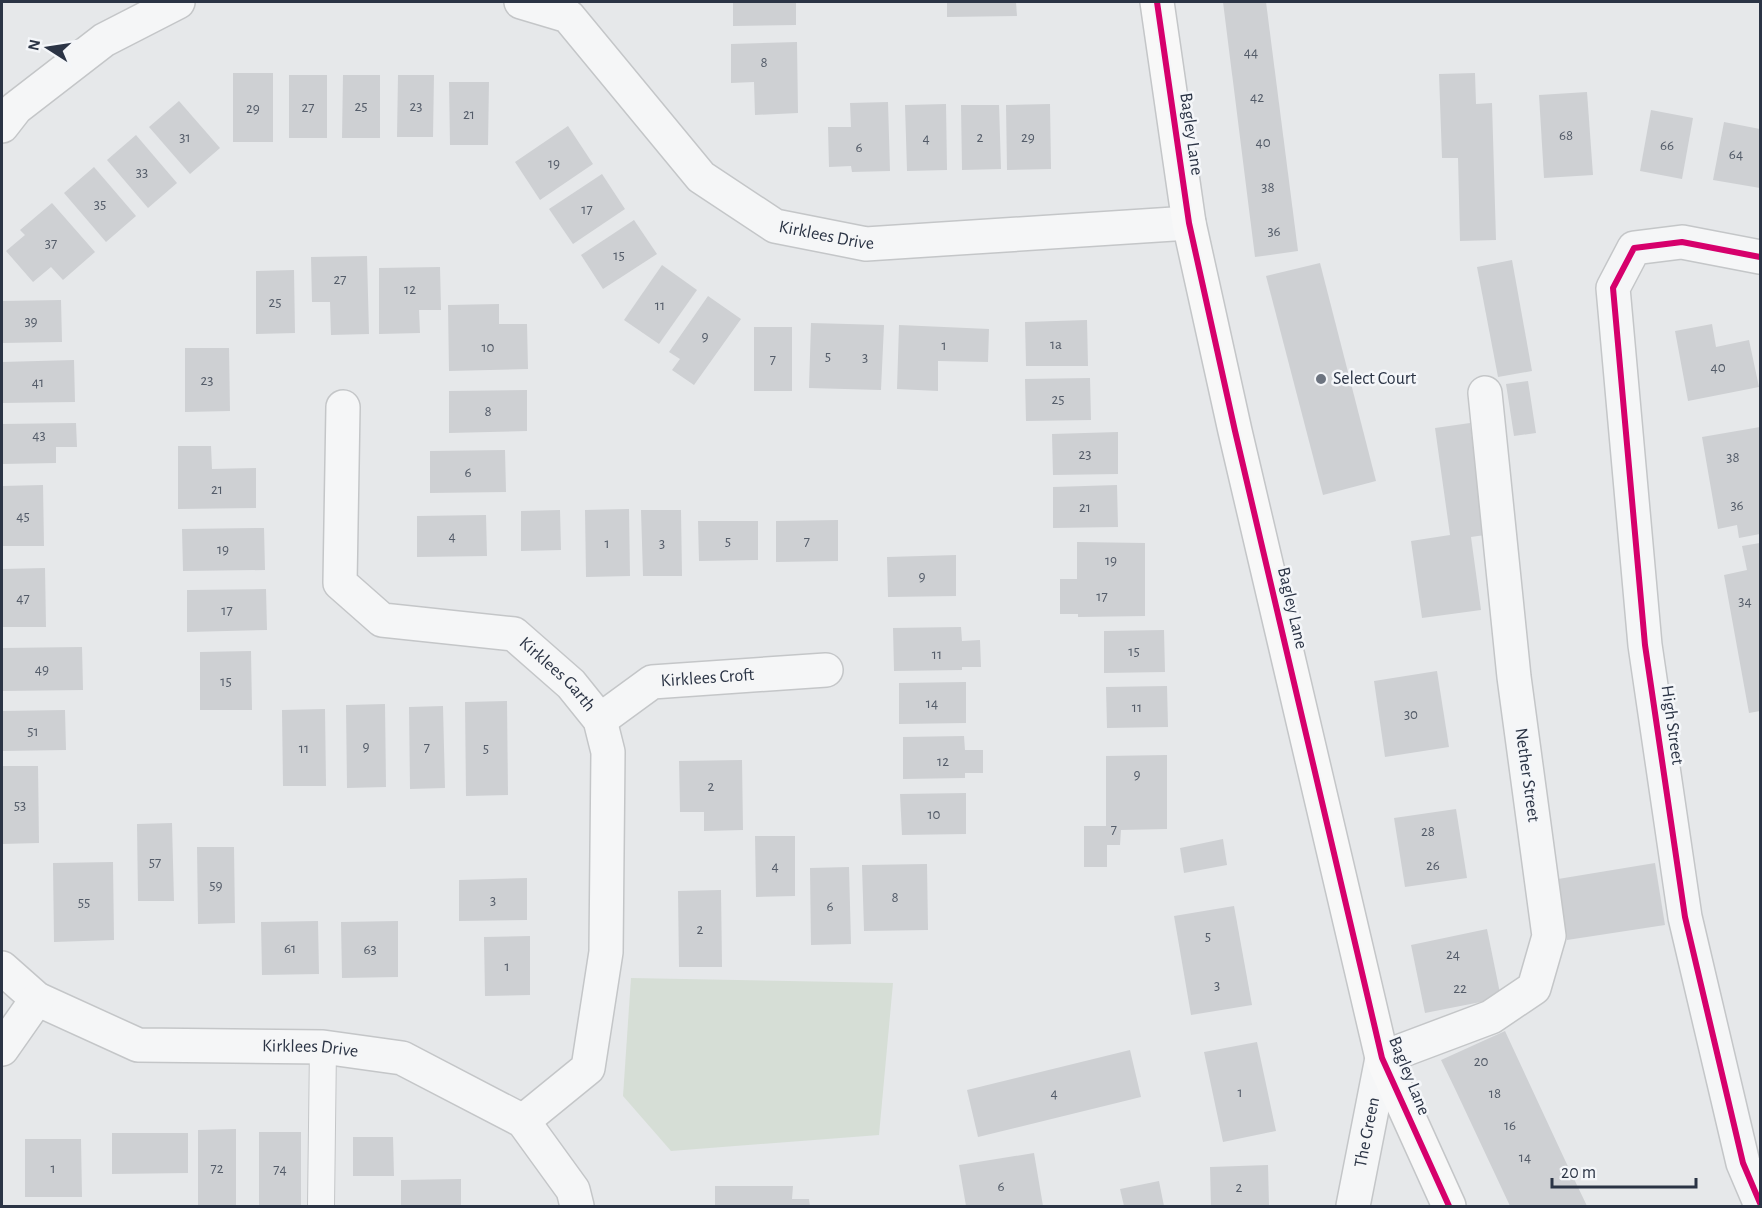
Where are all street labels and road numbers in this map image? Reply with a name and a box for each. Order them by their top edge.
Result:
street label: Bagley Lane [1176,91,1206,177]
street label: Kirklees Drive [777,218,874,253]
street label: Bagley Lane [1274,565,1310,651]
street label: Kirklees Garth [516,634,599,715]
street label: Kirklees Croft [660,666,755,690]
street label: High Street [1658,684,1687,766]
street label: Nether Street [1511,727,1543,823]
street label: Bagley Lane [1385,1034,1433,1118]
street label: Kirklees Drive [262,1037,359,1061]
street label: The Green [1352,1096,1383,1169]

